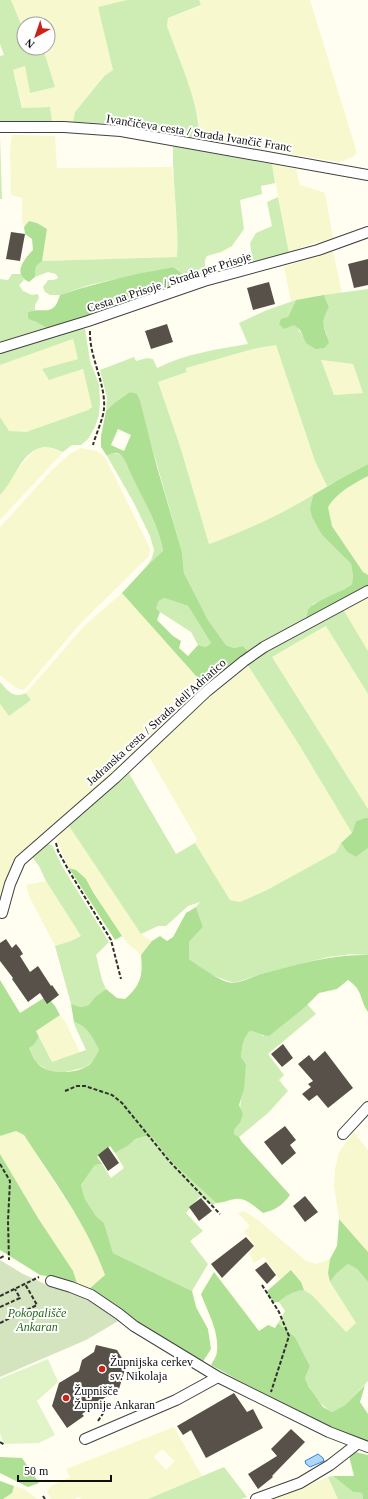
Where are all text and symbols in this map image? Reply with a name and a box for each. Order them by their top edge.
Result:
north arrow [16,16,56,56]
text: N [23,36,36,51]
street label: Ivančičeva cesta / Strada Ivančič Franc [105,111,293,155]
street label: Cesta na Prisoje / Strada per Prisoje [85,249,253,315]
street label: Jadranska cesta / Strada dell'Adriatico [83,656,229,788]
park label: Pokopališče Ankaran [7,1306,67,1334]
place label: Župnijska cerkev sv. Nikolaja [110,1355,193,1383]
marker: Župnijska cerkev sv. Nikolaja [97,1364,107,1374]
place label: Župnišče Župnije Ankaran [74,1384,155,1412]
marker: Župnišče Župnije Ankaran [61,1393,71,1403]
scale bar [18,1457,111,1483]
text: 50 m [24,1464,49,1478]

